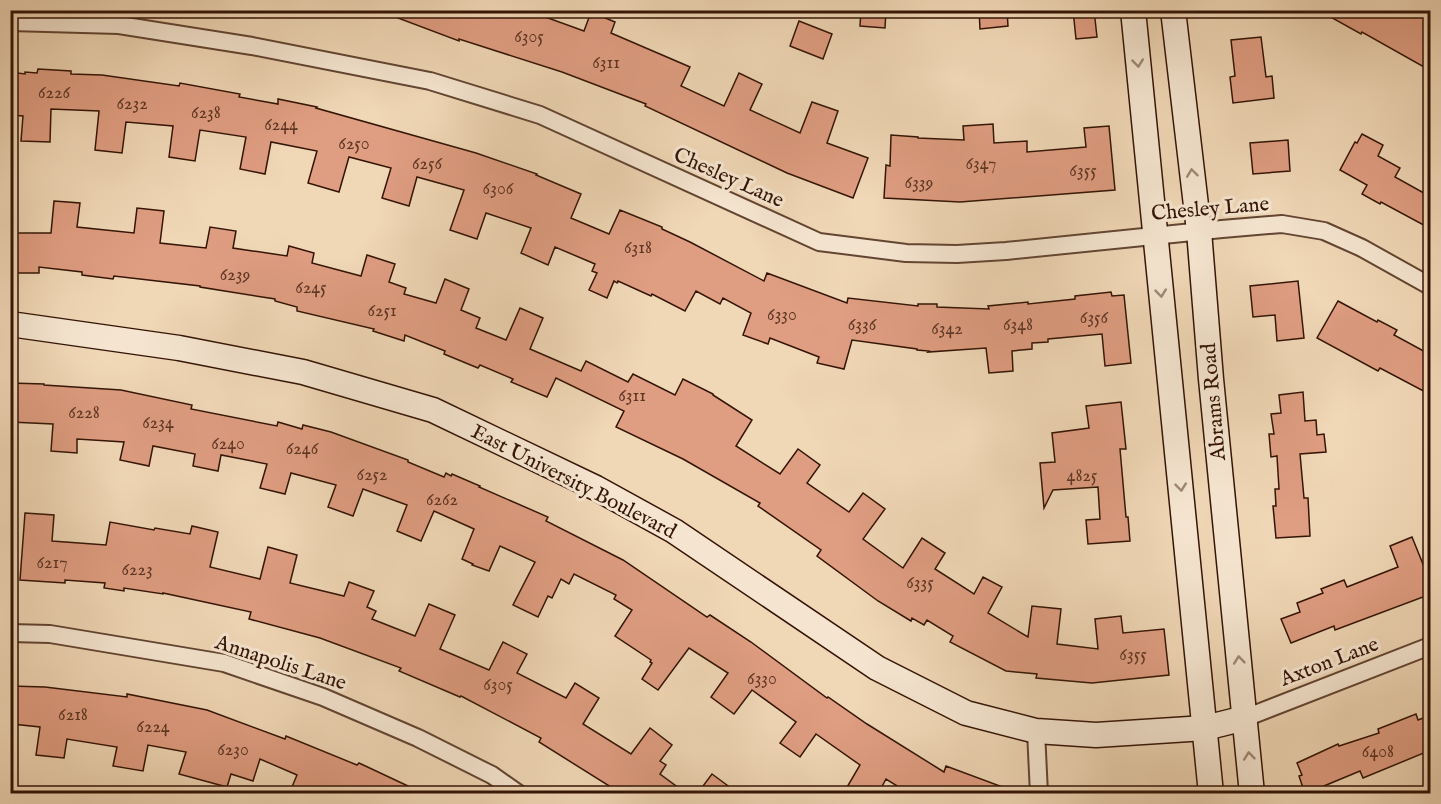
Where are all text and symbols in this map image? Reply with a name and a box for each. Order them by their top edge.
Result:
house number: 6305 [514,26,544,49]
house number: 6311 [592,52,620,75]
one-way arrow [1131,59,1144,68]
house number: 6226 [38,82,70,105]
house number: 6232 [116,93,148,116]
house number: 6238 [191,102,221,125]
house number: 6244 [264,114,298,137]
house number: 6250 [338,133,370,156]
street label: Chesley Lane [669,142,788,215]
house number: 6256 [412,153,442,176]
house number: 6347 [965,153,997,176]
house number: 6355 [1069,160,1097,183]
one-way arrow [1186,168,1199,177]
house number: 6339 [905,172,933,195]
house number: 6306 [483,178,514,201]
street label: Chesley Lane [1150,191,1271,228]
house number: 6318 [624,237,652,260]
house number: 6239 [220,264,250,287]
house number: 6245 [295,277,327,300]
one-way arrow [1154,289,1167,298]
house number: 6251 [367,300,397,323]
house number: 6330 [767,304,797,327]
house number: 6356 [1080,307,1109,330]
house number: 6336 [848,314,877,337]
house number: 6348 [1003,314,1033,337]
house number: 6342 [931,318,963,341]
street label: Abrams Road [1196,341,1233,463]
house number: 6311 [618,385,646,408]
house number: 6228 [68,402,100,425]
house number: 6234 [142,412,174,435]
street label: East University Boulevard [466,419,681,546]
house number: 6240 [211,433,245,456]
house number: 6246 [286,438,319,461]
house number: 6252 [357,464,387,487]
house number: 4825 [1067,465,1098,488]
one-way arrow [1174,483,1187,492]
house number: 6262 [426,489,458,512]
house number: 6217 [36,552,68,575]
house number: 6223 [121,559,153,582]
house number: 6335 [906,572,934,595]
street label: Annapolis Lane [211,629,350,697]
street label: Axton Lane [1275,631,1383,694]
house number: 6355 [1119,644,1147,667]
one-way arrow [1233,655,1246,665]
house number: 6330 [747,668,777,691]
house number: 6305 [483,674,513,697]
house number: 6218 [58,704,88,727]
house number: 6224 [136,716,170,739]
house number: 6230 [217,739,249,762]
house number: 6408 [1362,741,1394,764]
one-way arrow [1243,751,1255,760]

